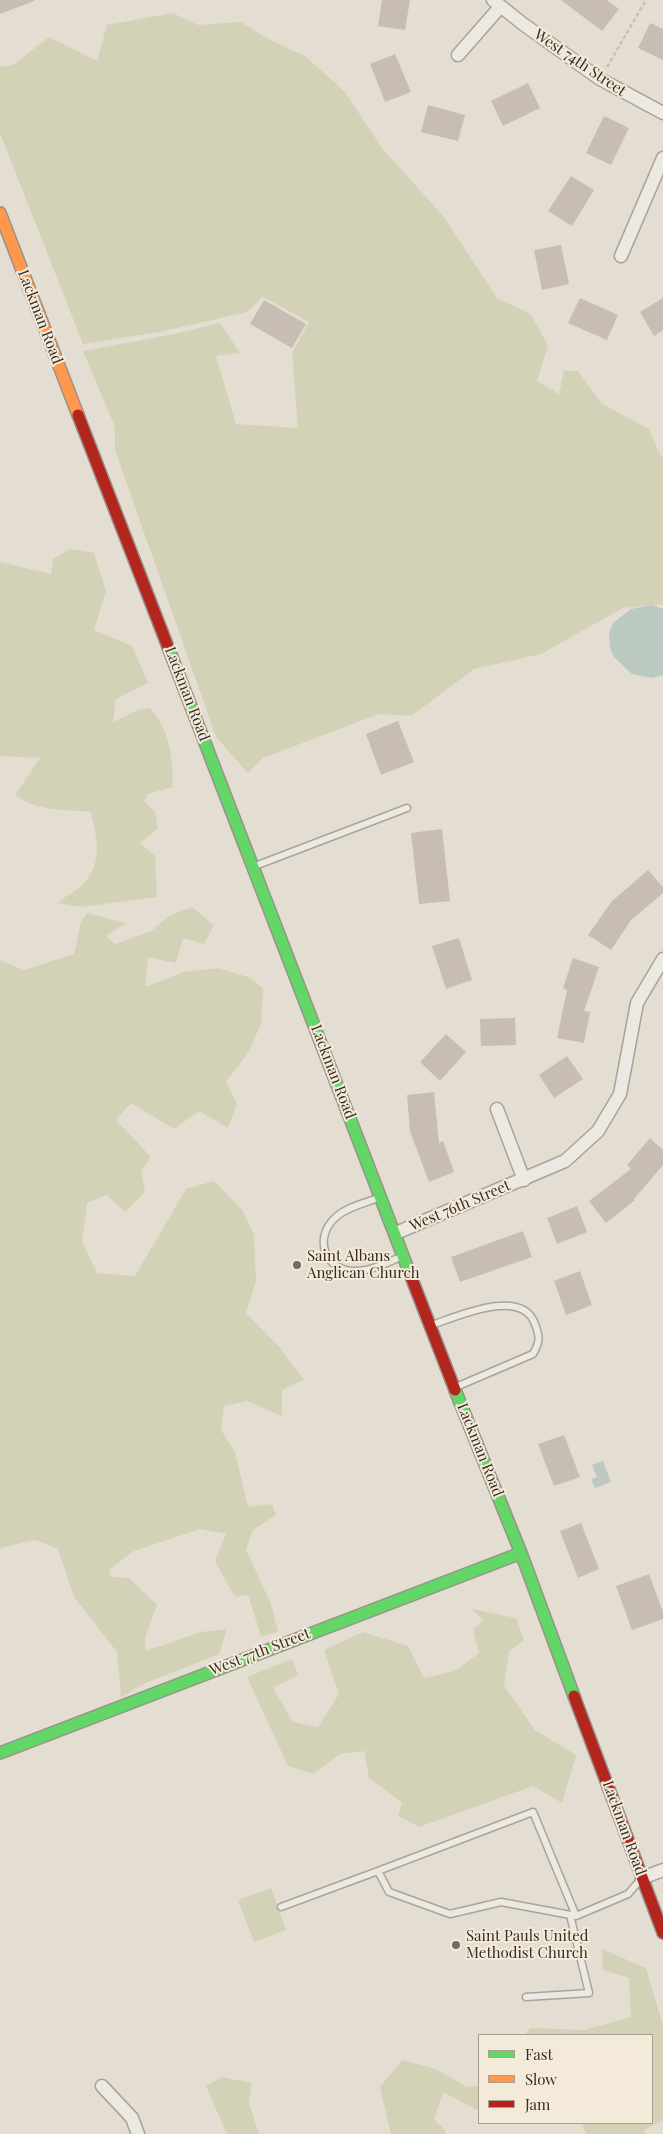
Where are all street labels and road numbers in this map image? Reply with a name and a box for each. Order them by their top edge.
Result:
street label: West 74th Street [531,26,629,100]
street label: Lackman Road [14,267,66,367]
street label: Lackman Road [161,644,213,744]
street label: Lackman Road [307,1022,359,1122]
street label: West 76th Street [407,1177,513,1235]
street label: Lackman Road [453,1401,507,1499]
street label: West 77th Street [207,1625,313,1679]
street label: Lackman Road [599,1778,649,1878]

